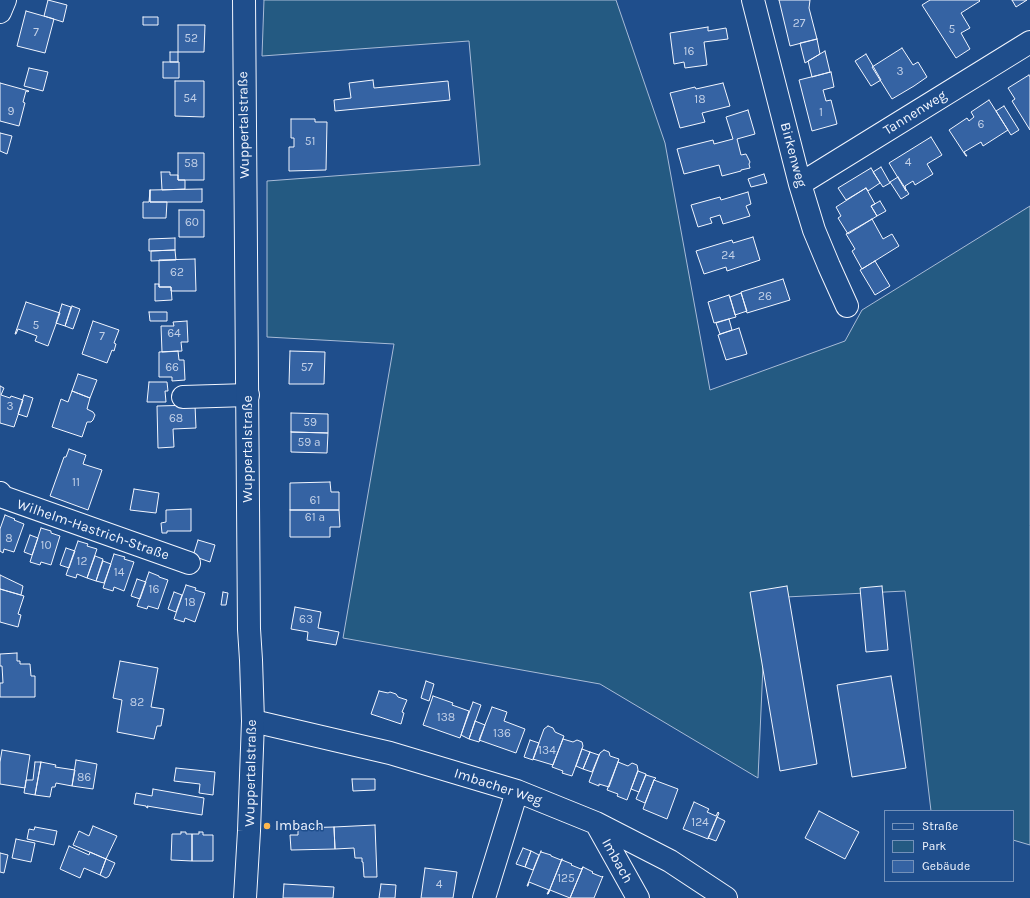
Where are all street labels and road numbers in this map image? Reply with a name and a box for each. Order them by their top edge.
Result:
street label: Wuppertalstraße [235,71,253,179]
street label: Tannenweg [880,87,950,139]
street label: Birkenweg [776,121,810,189]
street label: Wuppertalstraße [240,395,256,503]
street label: Wilhelm-Hastrich-Straße [15,496,171,564]
street label: Wuppertalstraße [242,719,260,827]
street label: Imbacher Weg [452,765,544,809]
street label: Imbach [598,836,636,886]

